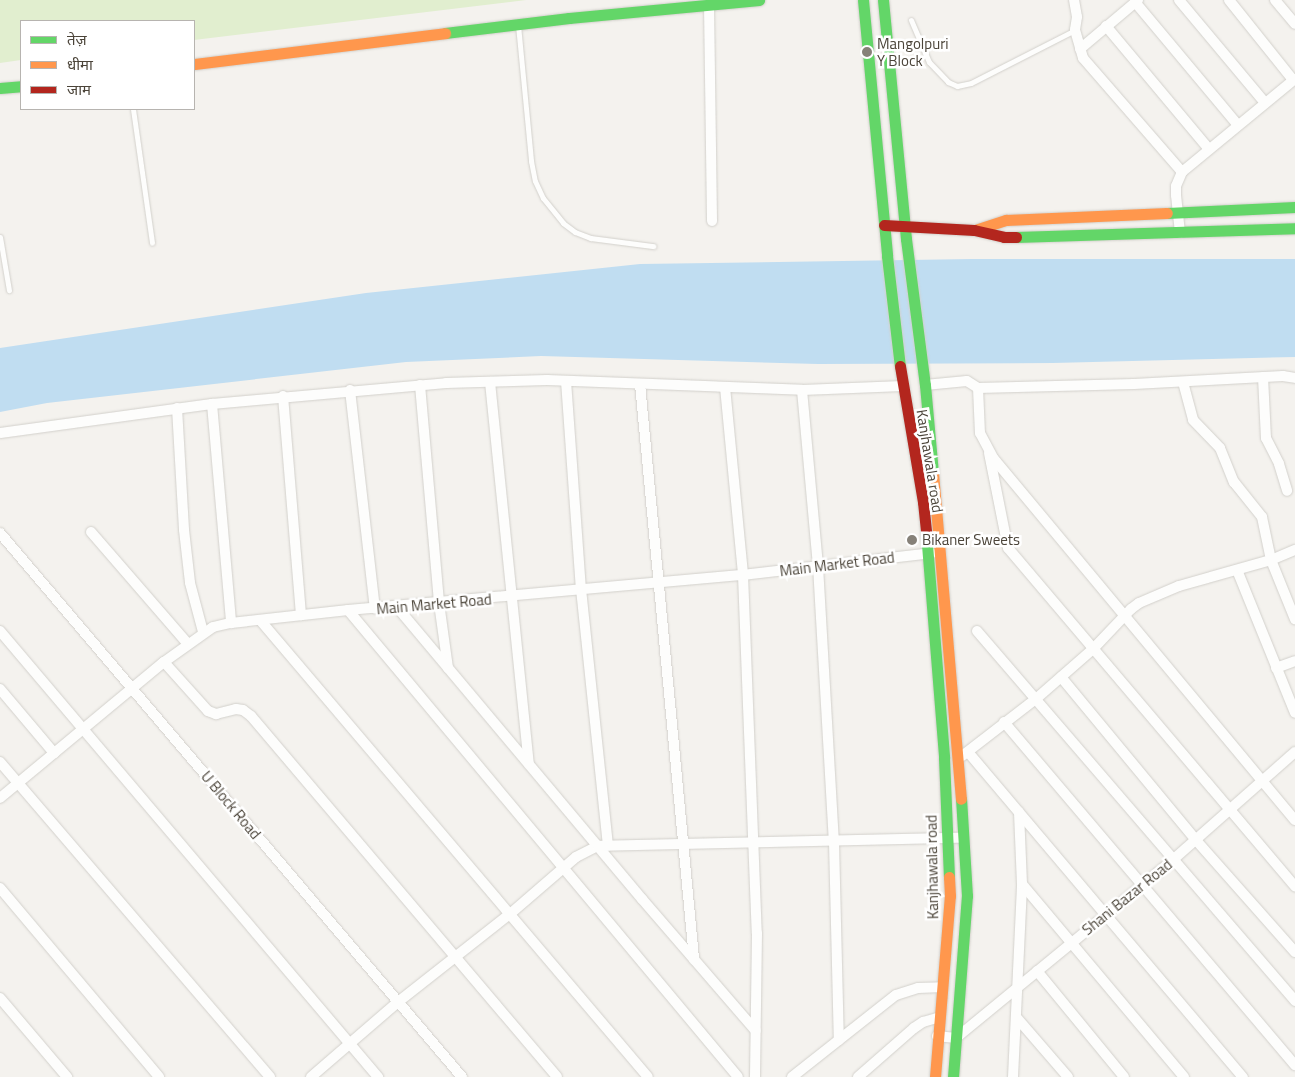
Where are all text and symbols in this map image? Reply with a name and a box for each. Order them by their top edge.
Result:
legend [20,20,195,110]
text: तेज़ [67,28,87,51]
place label: Mangolpuri Y Block [877,34,949,69]
marker: Mangolpuri Y Block [861,46,873,58]
text: धीमा [67,53,93,76]
text: जाम [67,78,91,101]
street label: Kanjhawala road [913,408,947,514]
place label: Bikaner Sweets [922,531,1020,549]
marker: Bikaner Sweets [906,534,918,546]
street label: Main Market Road [779,548,895,580]
street label: Main Market Road [376,590,492,618]
street label: U Block Road [197,767,265,843]
street label: Kanjhawala road [922,815,942,919]
street label: Shani Bazar Road [1078,855,1176,939]

